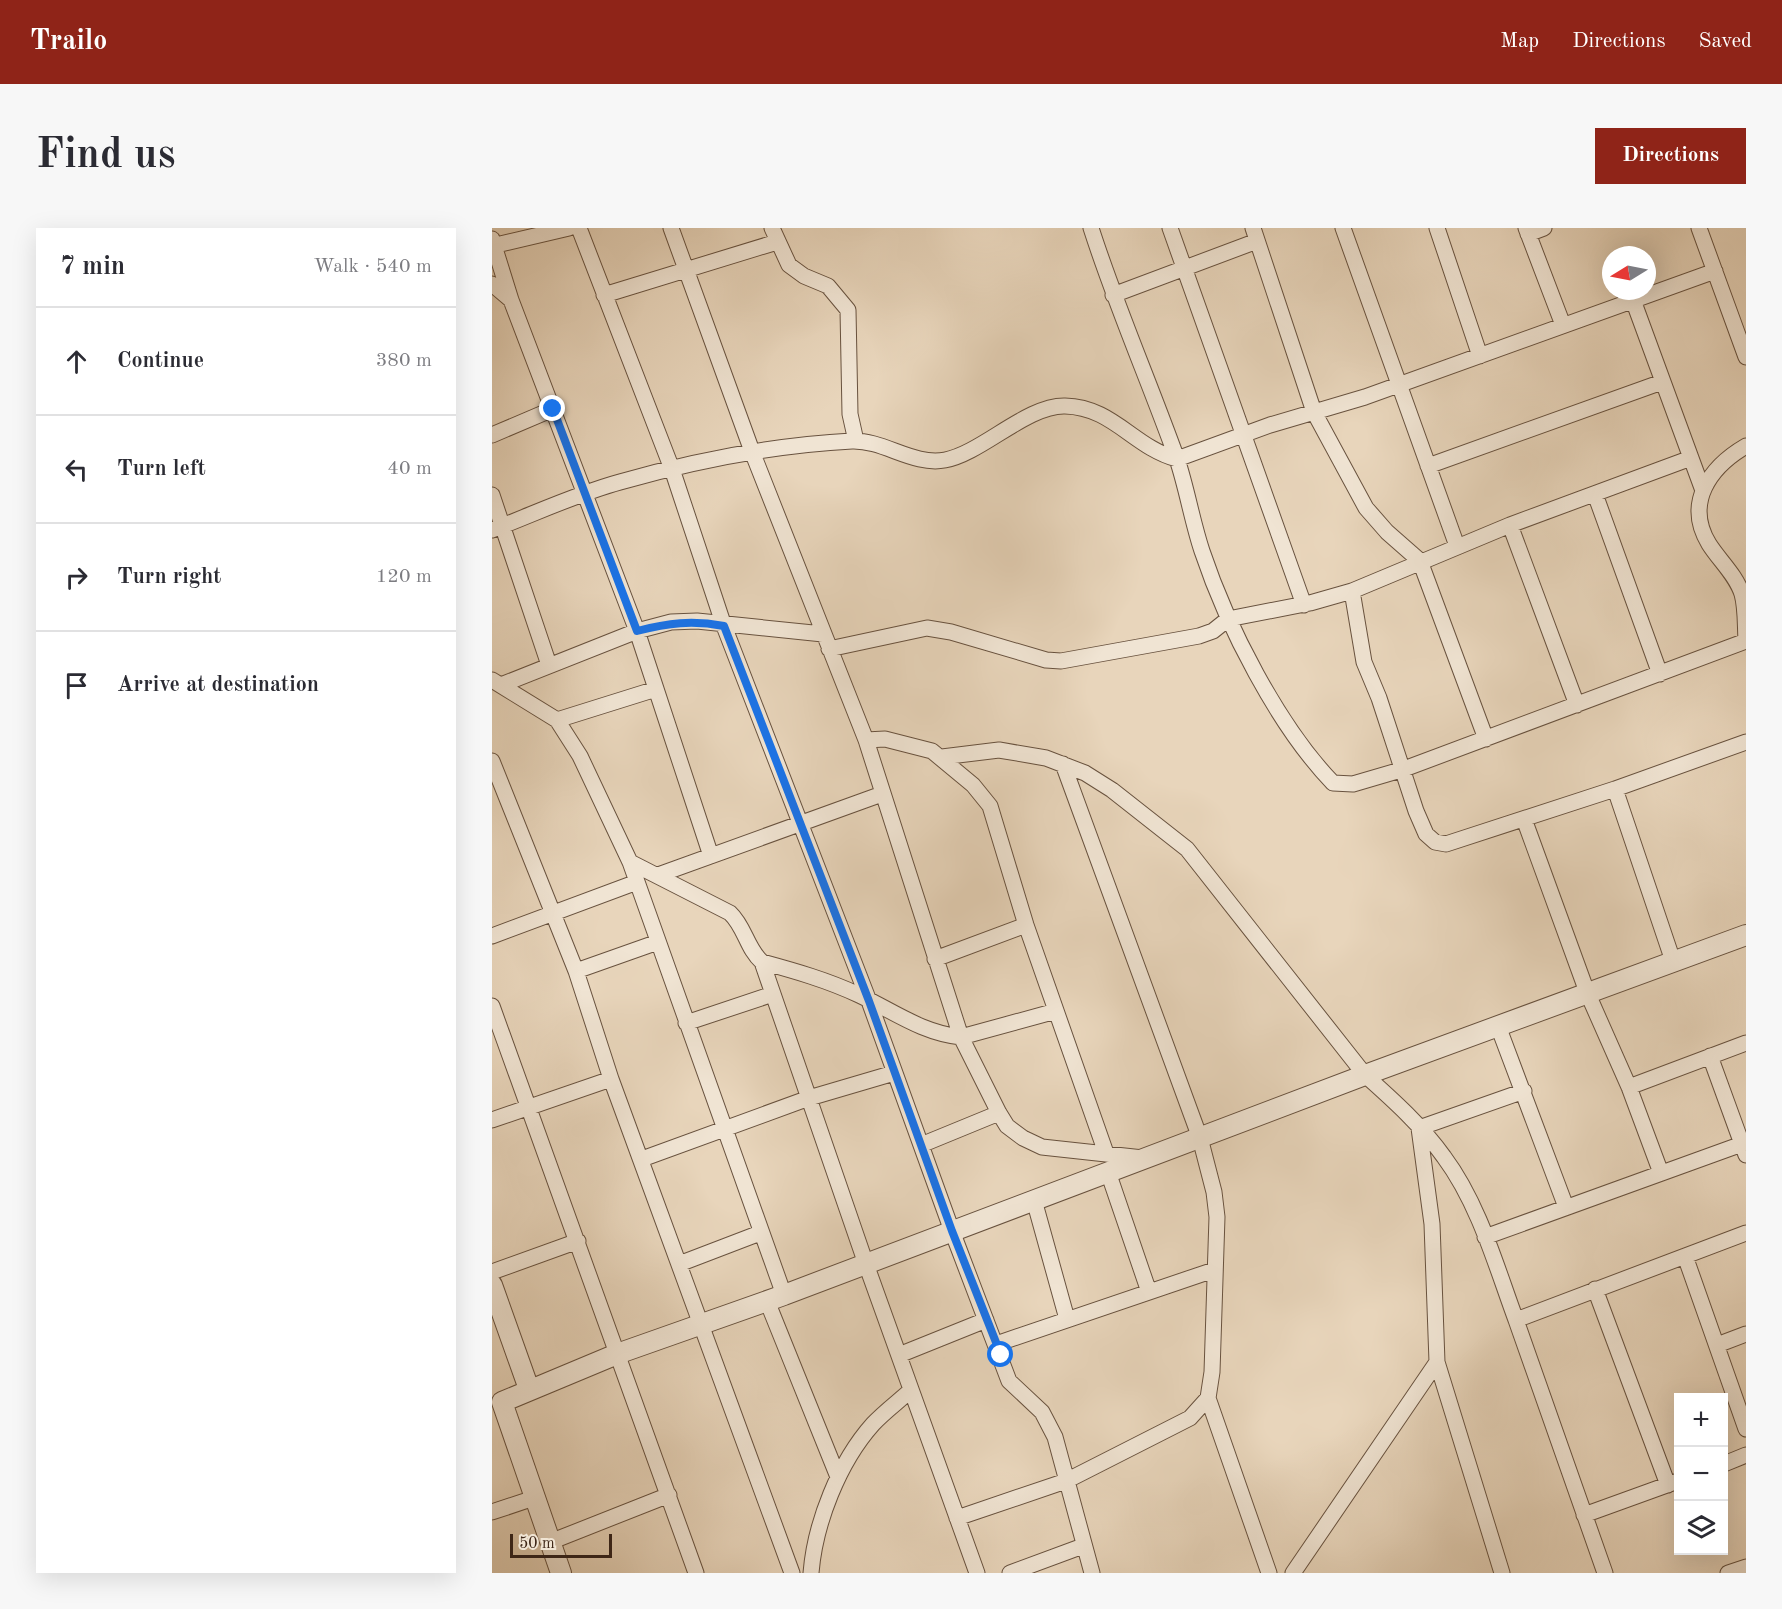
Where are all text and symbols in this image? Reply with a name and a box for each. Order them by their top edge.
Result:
text: Trailo [30,28,107,56]
text: Map [1500,31,1539,52]
text: Directions [1572,31,1666,52]
text: Saved [1699,31,1752,52]
button: Directions [1595,128,1746,184]
text: Find us [36,135,175,177]
north arrow [1602,246,1656,300]
text: 7 min [60,254,125,280]
text: Walk · 540 m [313,257,432,277]
icon: ahead [60,345,93,378]
text: Continue [117,350,204,372]
text: 380 m [376,351,432,371]
route end [539,395,565,421]
icon: left [60,453,93,486]
text: Turn left [117,458,206,480]
text: 40 m [387,459,432,479]
icon: right [60,561,93,594]
text: Turn right [117,566,221,588]
text: 120 m [376,567,432,587]
icon: arrive [60,669,93,702]
text: Arrive at destination [117,674,319,696]
route start [987,1341,1013,1367]
map controls [1674,1393,1728,1555]
button: + [1674,1393,1728,1447]
button: − [1674,1447,1728,1501]
button: layers [1674,1501,1728,1555]
scale bar [510,1531,612,1558]
text: 50 m [519,1536,555,1552]

